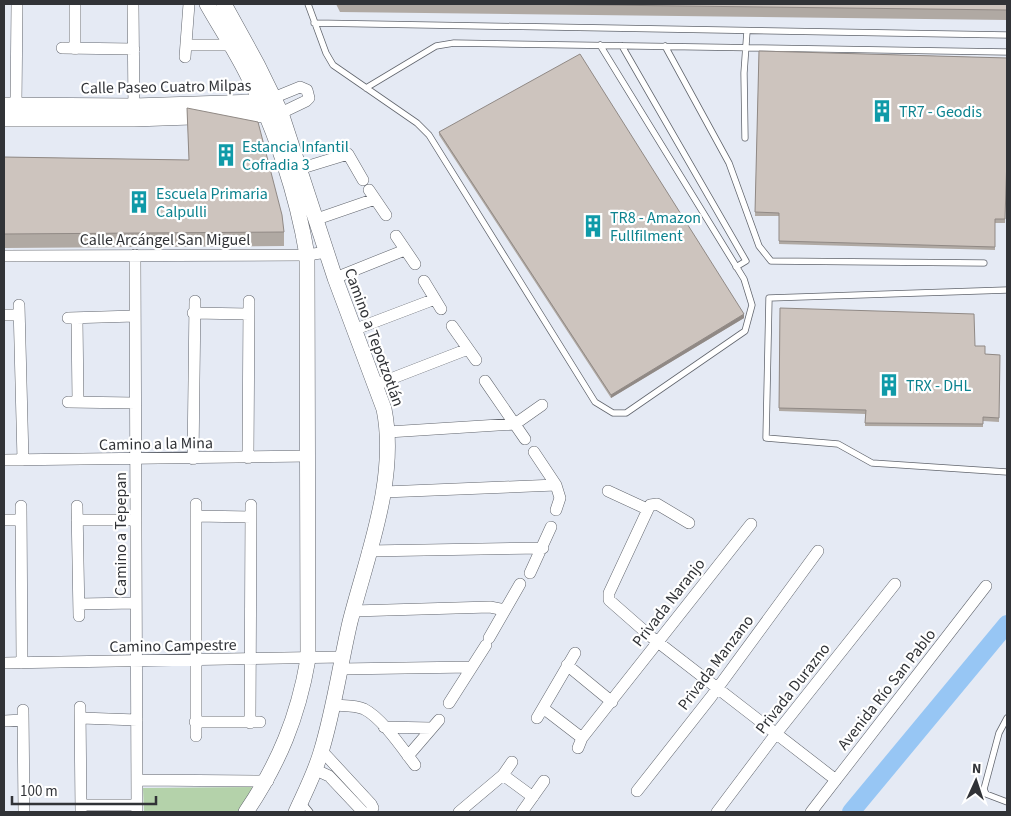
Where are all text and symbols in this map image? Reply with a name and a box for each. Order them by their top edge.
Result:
street label: Calle Paseo Cuatro Milpas [80,75,252,99]
building icon: TR7 - Geodis [869,98,895,124]
place label: TR7 - Geodis [899,101,982,123]
place label: Estancia Infantil Cofradia 3 [242,136,349,176]
building icon: Estancia Infantil Cofradia 3 [213,142,239,168]
place label: Escuela Primaria Calpulli [156,183,268,223]
building icon: Escuela Primaria Calpulli [126,189,152,215]
place label: TR8 - Amazon Fullfilment [610,207,701,247]
building icon: TR8 - Amazon Fullfilment [580,213,606,239]
street label: Calle Arcángel San Miguel [80,229,250,251]
street label: Camino a Tepotzotlán [339,265,409,410]
building icon: TRX - DHL [876,372,902,398]
place label: TRX - DHL [906,375,971,397]
street label: Camino a la Mina [99,432,213,456]
street label: Camino a Tepepan [110,472,132,596]
street label: Privada Naranjo [627,554,710,652]
street label: Privada Manzano [673,610,759,715]
street label: Avenida Río San Pablo [832,624,941,755]
street label: Camino Campestre [109,634,237,658]
street label: Privada Durazno [750,639,835,739]
north arrow [951,756,1001,806]
text: N [971,759,982,779]
scale bar [12,774,156,806]
text: 100 m [20,781,58,802]

